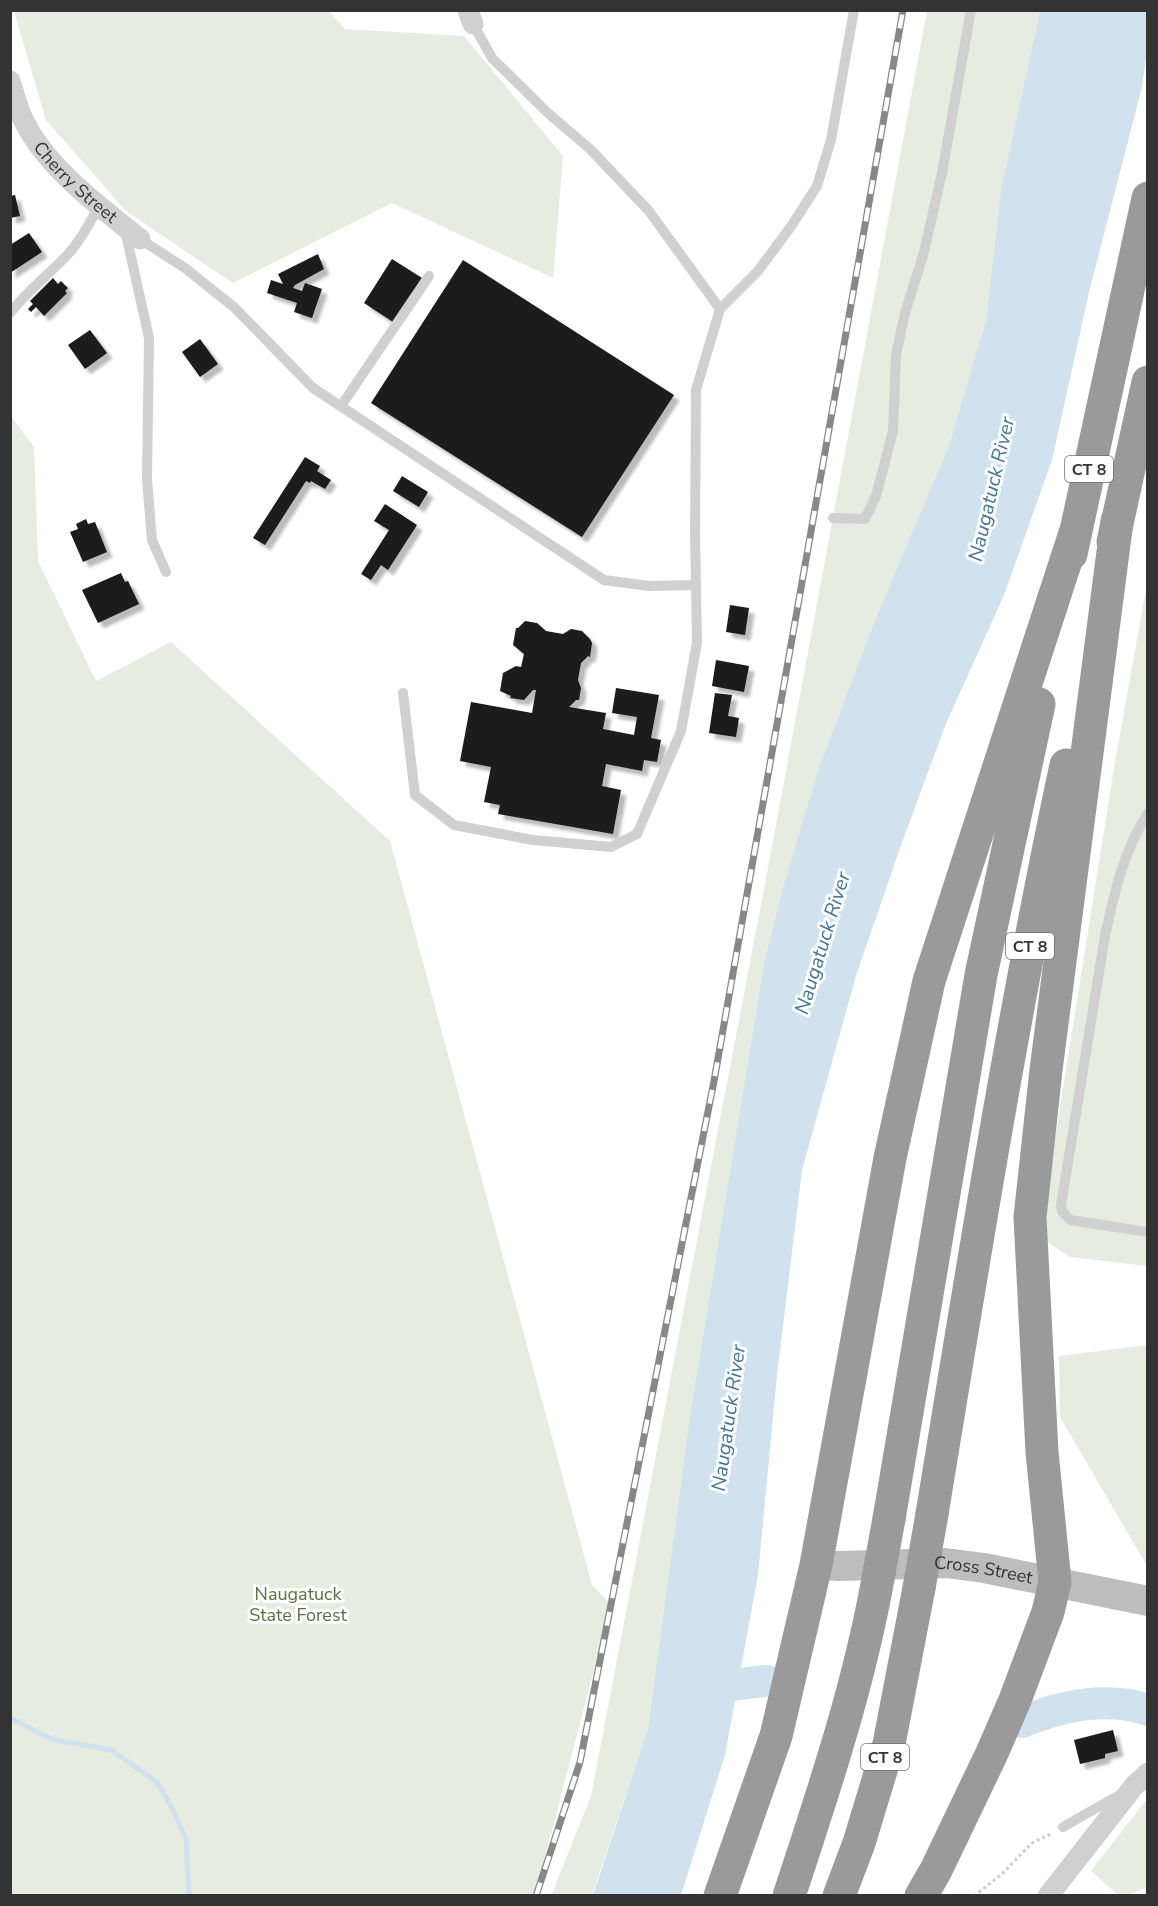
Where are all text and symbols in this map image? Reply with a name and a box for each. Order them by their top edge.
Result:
street label: Cherry Street [28,136,123,229]
water label: Naugatuck River [962,413,1021,564]
road number: CT 8 [1065,456,1113,482]
water label: Naugatuck River [788,868,857,1018]
road number: CT 8 [1006,933,1054,959]
water label: Naugatuck River [705,1342,752,1493]
street label: Cross Street [934,1551,1035,1590]
park label: Naugatuck State Forest [249,1582,347,1627]
road number: CT 8 [861,1744,909,1770]

